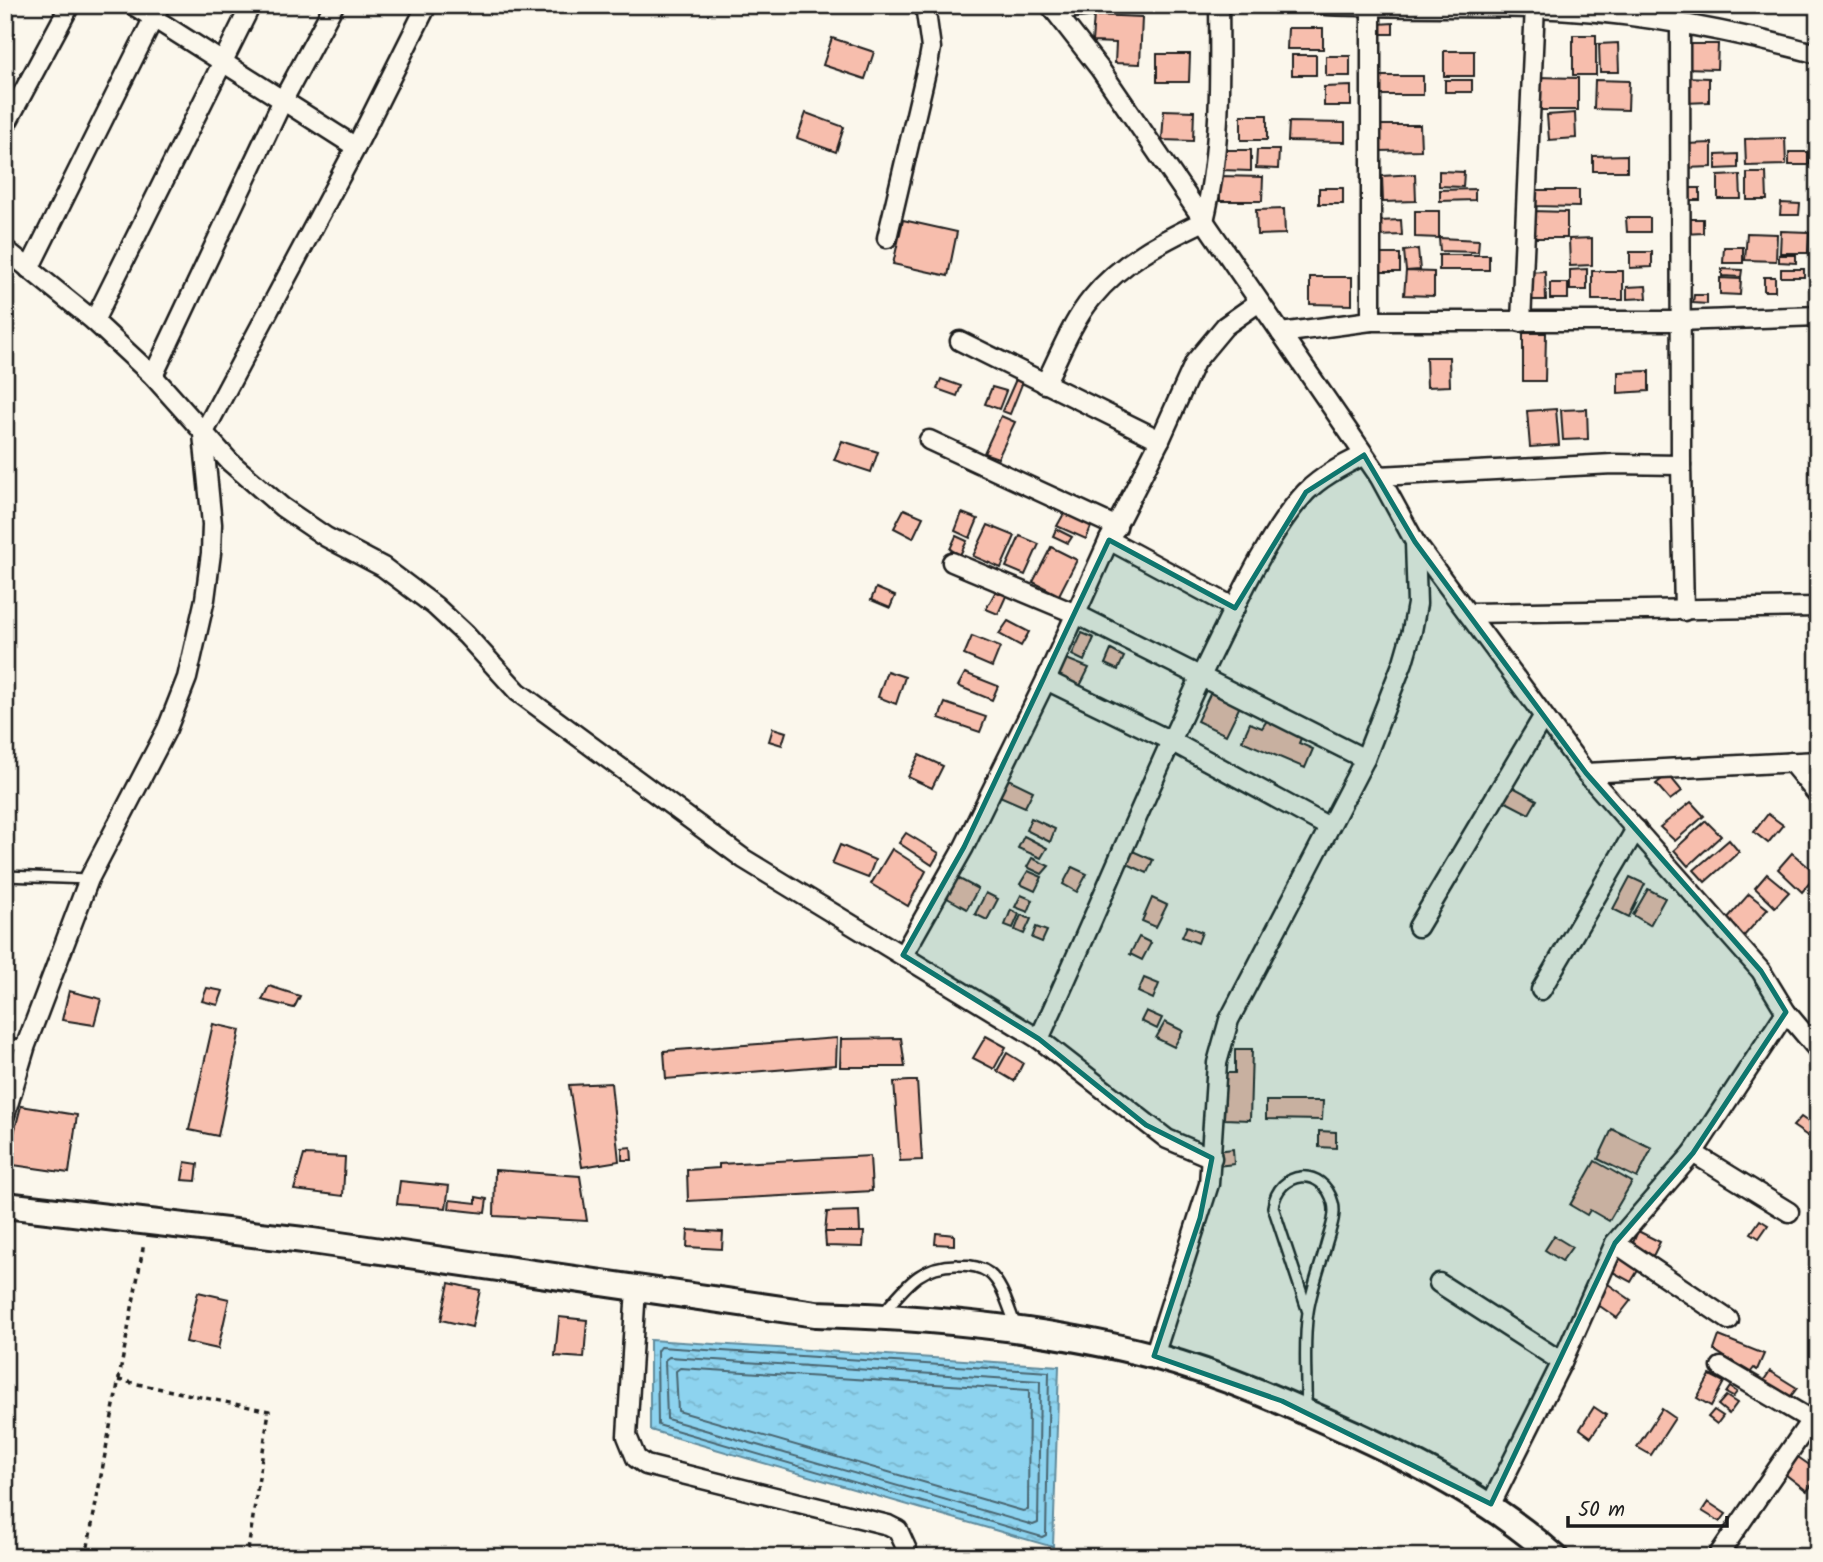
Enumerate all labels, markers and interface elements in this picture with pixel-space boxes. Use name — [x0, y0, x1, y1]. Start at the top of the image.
scale bar — [1568, 1485, 1727, 1529]
text: 50 m — [1578, 1494, 1625, 1527]

